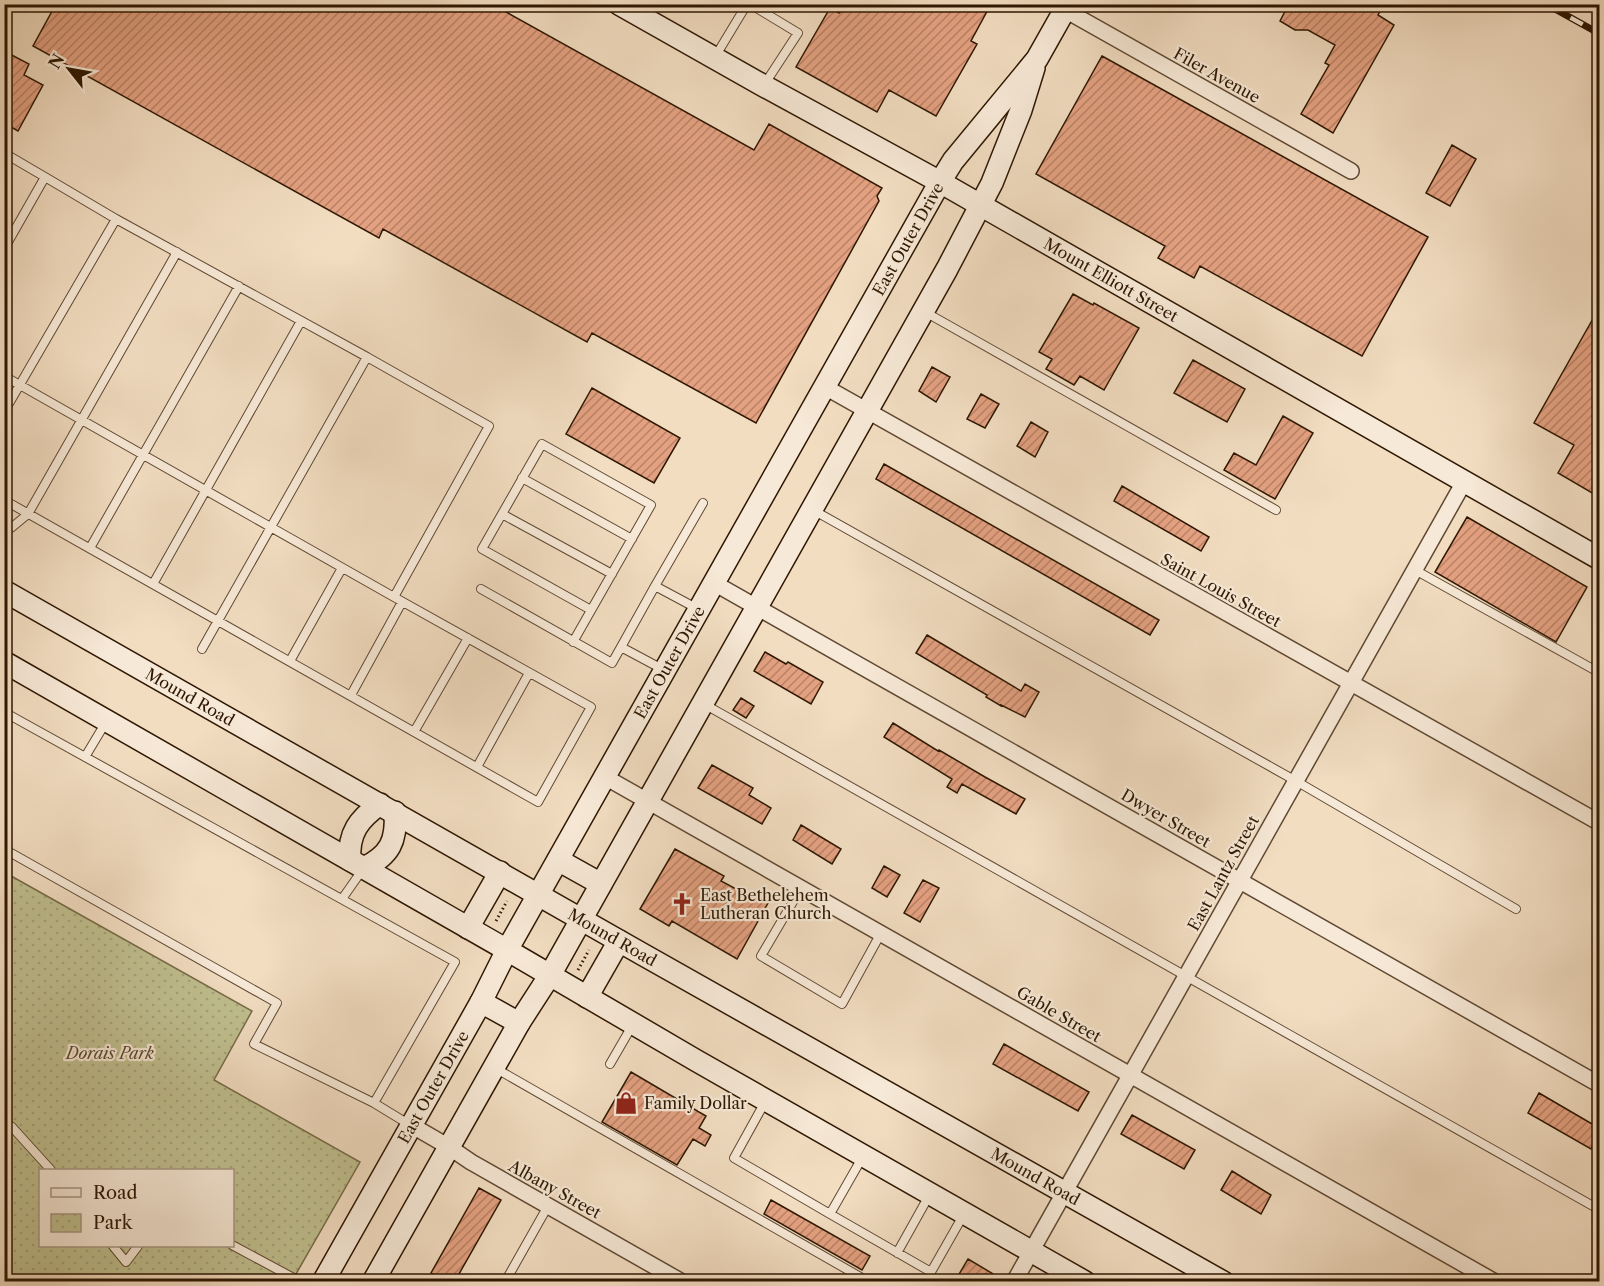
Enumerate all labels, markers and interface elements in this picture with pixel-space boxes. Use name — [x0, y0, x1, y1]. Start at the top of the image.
north arrow — [39, 39, 99, 99]
street label: Filer Avenue — [1170, 43, 1264, 107]
text: N — [44, 50, 68, 72]
street label: East Outer Drive — [868, 179, 948, 299]
street label: Mount Elliott Street — [1040, 233, 1182, 326]
street label: Saint Louis Street — [1157, 549, 1285, 631]
street label: East Outer Drive — [629, 602, 709, 722]
street label: Mound Road — [142, 664, 238, 730]
street label: Dwyer Street — [1118, 784, 1214, 852]
street label: East Lantz Street — [1183, 812, 1263, 934]
place label: East Bethelehem Lutheran Church — [700, 885, 832, 923]
church icon: East Bethelehem Lutheran Church — [669, 891, 695, 917]
street label: Mound Road — [564, 904, 661, 970]
street label: Gable Street — [1013, 982, 1105, 1046]
street label: East Outer Drive — [393, 1027, 473, 1147]
park label: Dorais Park — [64, 1043, 155, 1063]
shop icon: Family Dollar — [613, 1090, 639, 1116]
place label: Family Dollar — [644, 1093, 747, 1113]
street label: Mound Road — [988, 1143, 1084, 1209]
street label: Albany Street — [505, 1155, 605, 1223]
legend — [39, 1169, 234, 1247]
text: Road — [93, 1182, 138, 1204]
text: Park — [93, 1212, 134, 1234]

